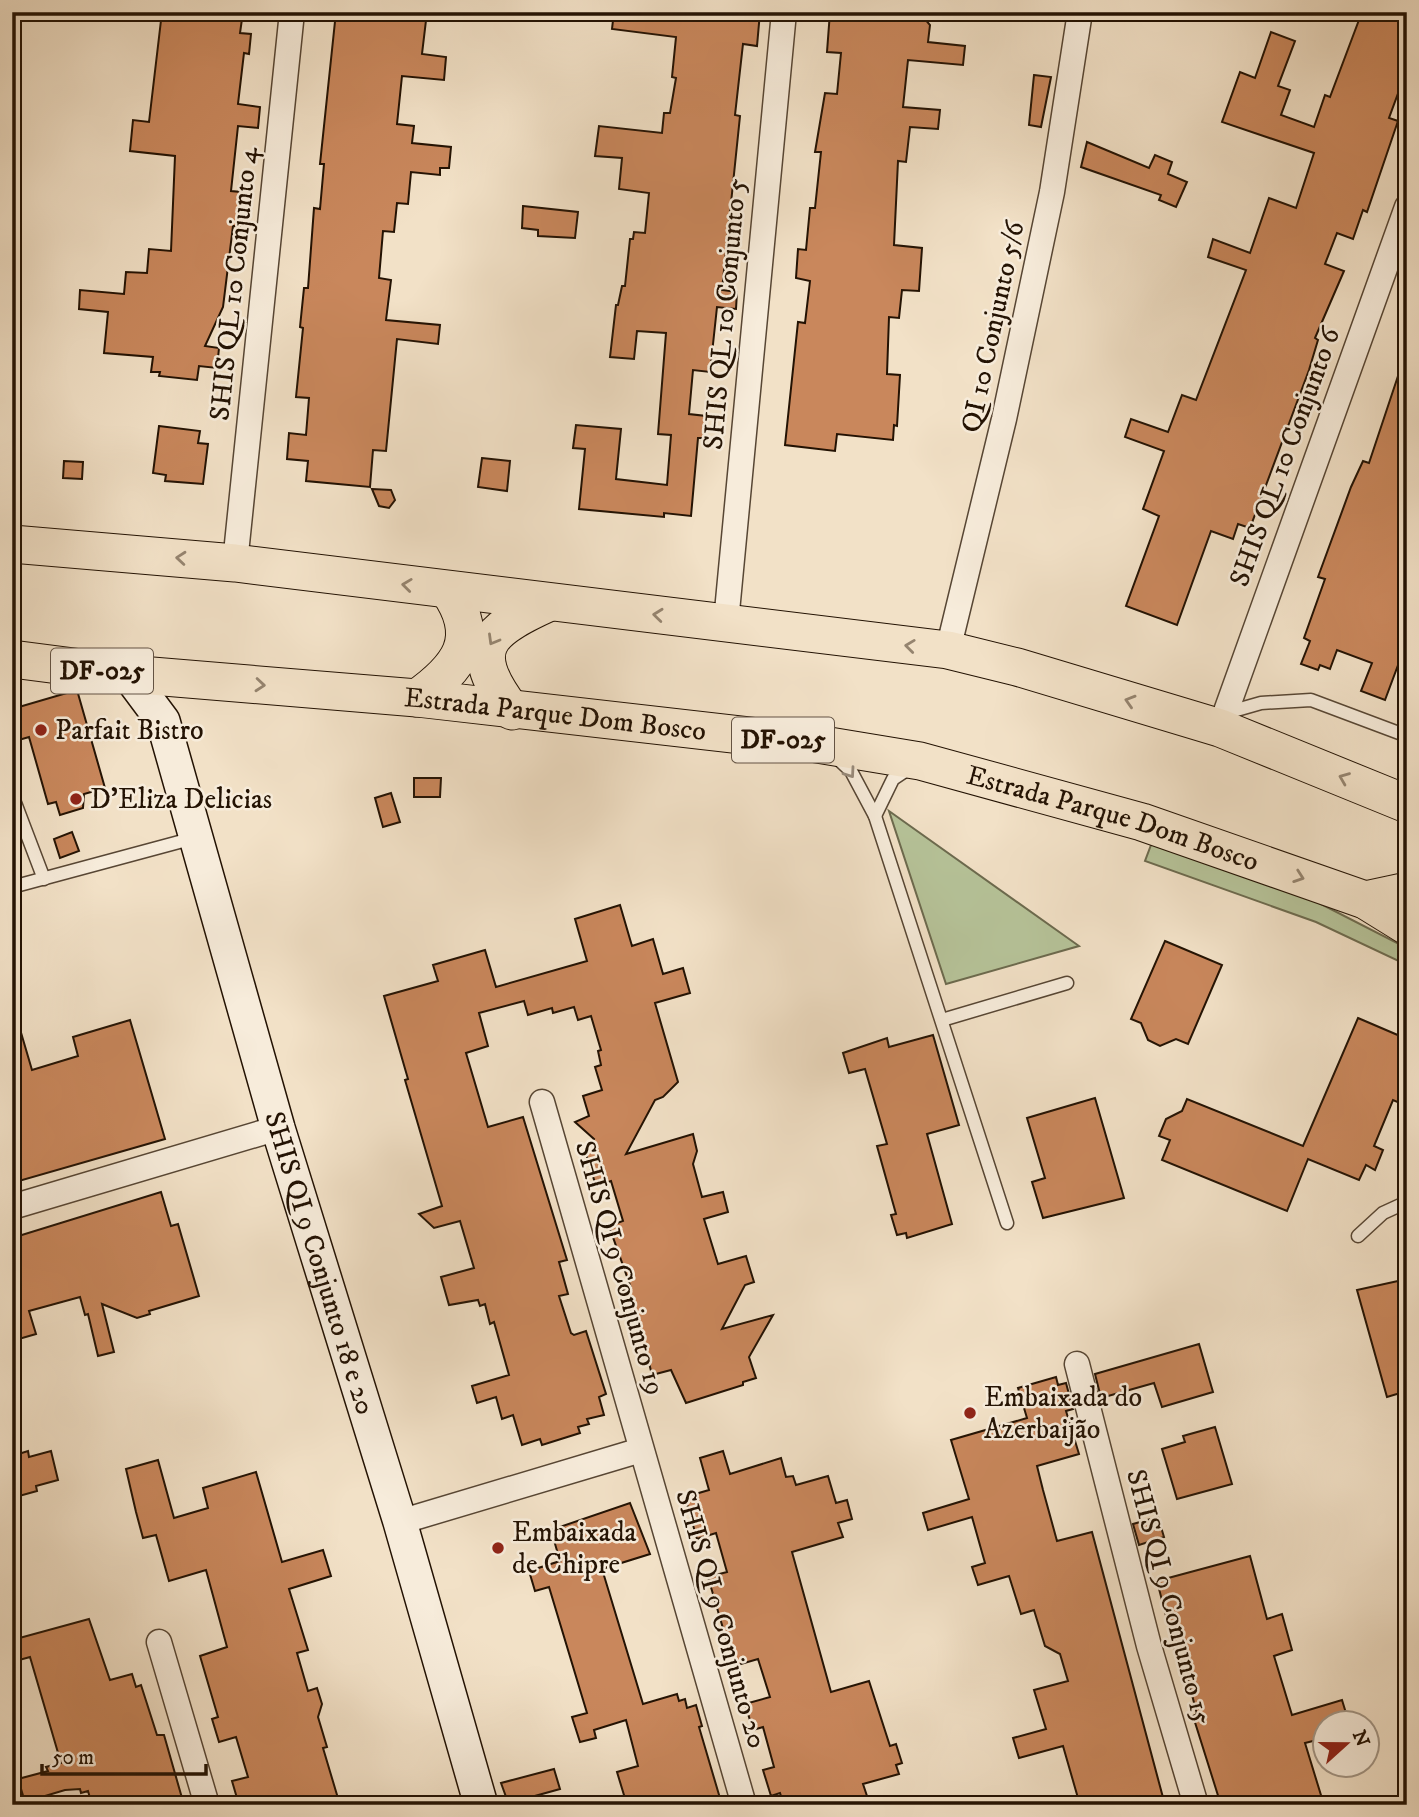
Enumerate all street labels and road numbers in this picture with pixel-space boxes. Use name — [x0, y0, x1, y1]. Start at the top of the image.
street label: SHIS QL 10 Conjunto 4 — [202, 145, 266, 422]
street label: SHIS QL 10 Conjunto 5 — [696, 177, 754, 451]
street label: QI 10 Conjunto 5/6 — [954, 217, 1033, 436]
street label: SHIS QL 10 Conjunto 6 — [1222, 321, 1349, 591]
road number: DF-025 — [51, 649, 153, 694]
street label: Estrada Parque Dom Bosco — [403, 679, 708, 748]
road number: DF-025 — [732, 718, 834, 762]
street label: Estrada Parque Dom Bosco — [963, 757, 1264, 879]
street label: SHIS QI 9 Conjunto 18 e 20 — [257, 1108, 383, 1419]
street label: SHIS QI 9 Conjunto 19 — [567, 1137, 673, 1399]
street label: SHIS QI 9 Conjunto 15 — [1118, 1466, 1220, 1728]
street label: SHIS QI 9 Conjunto 20 — [667, 1486, 775, 1752]

